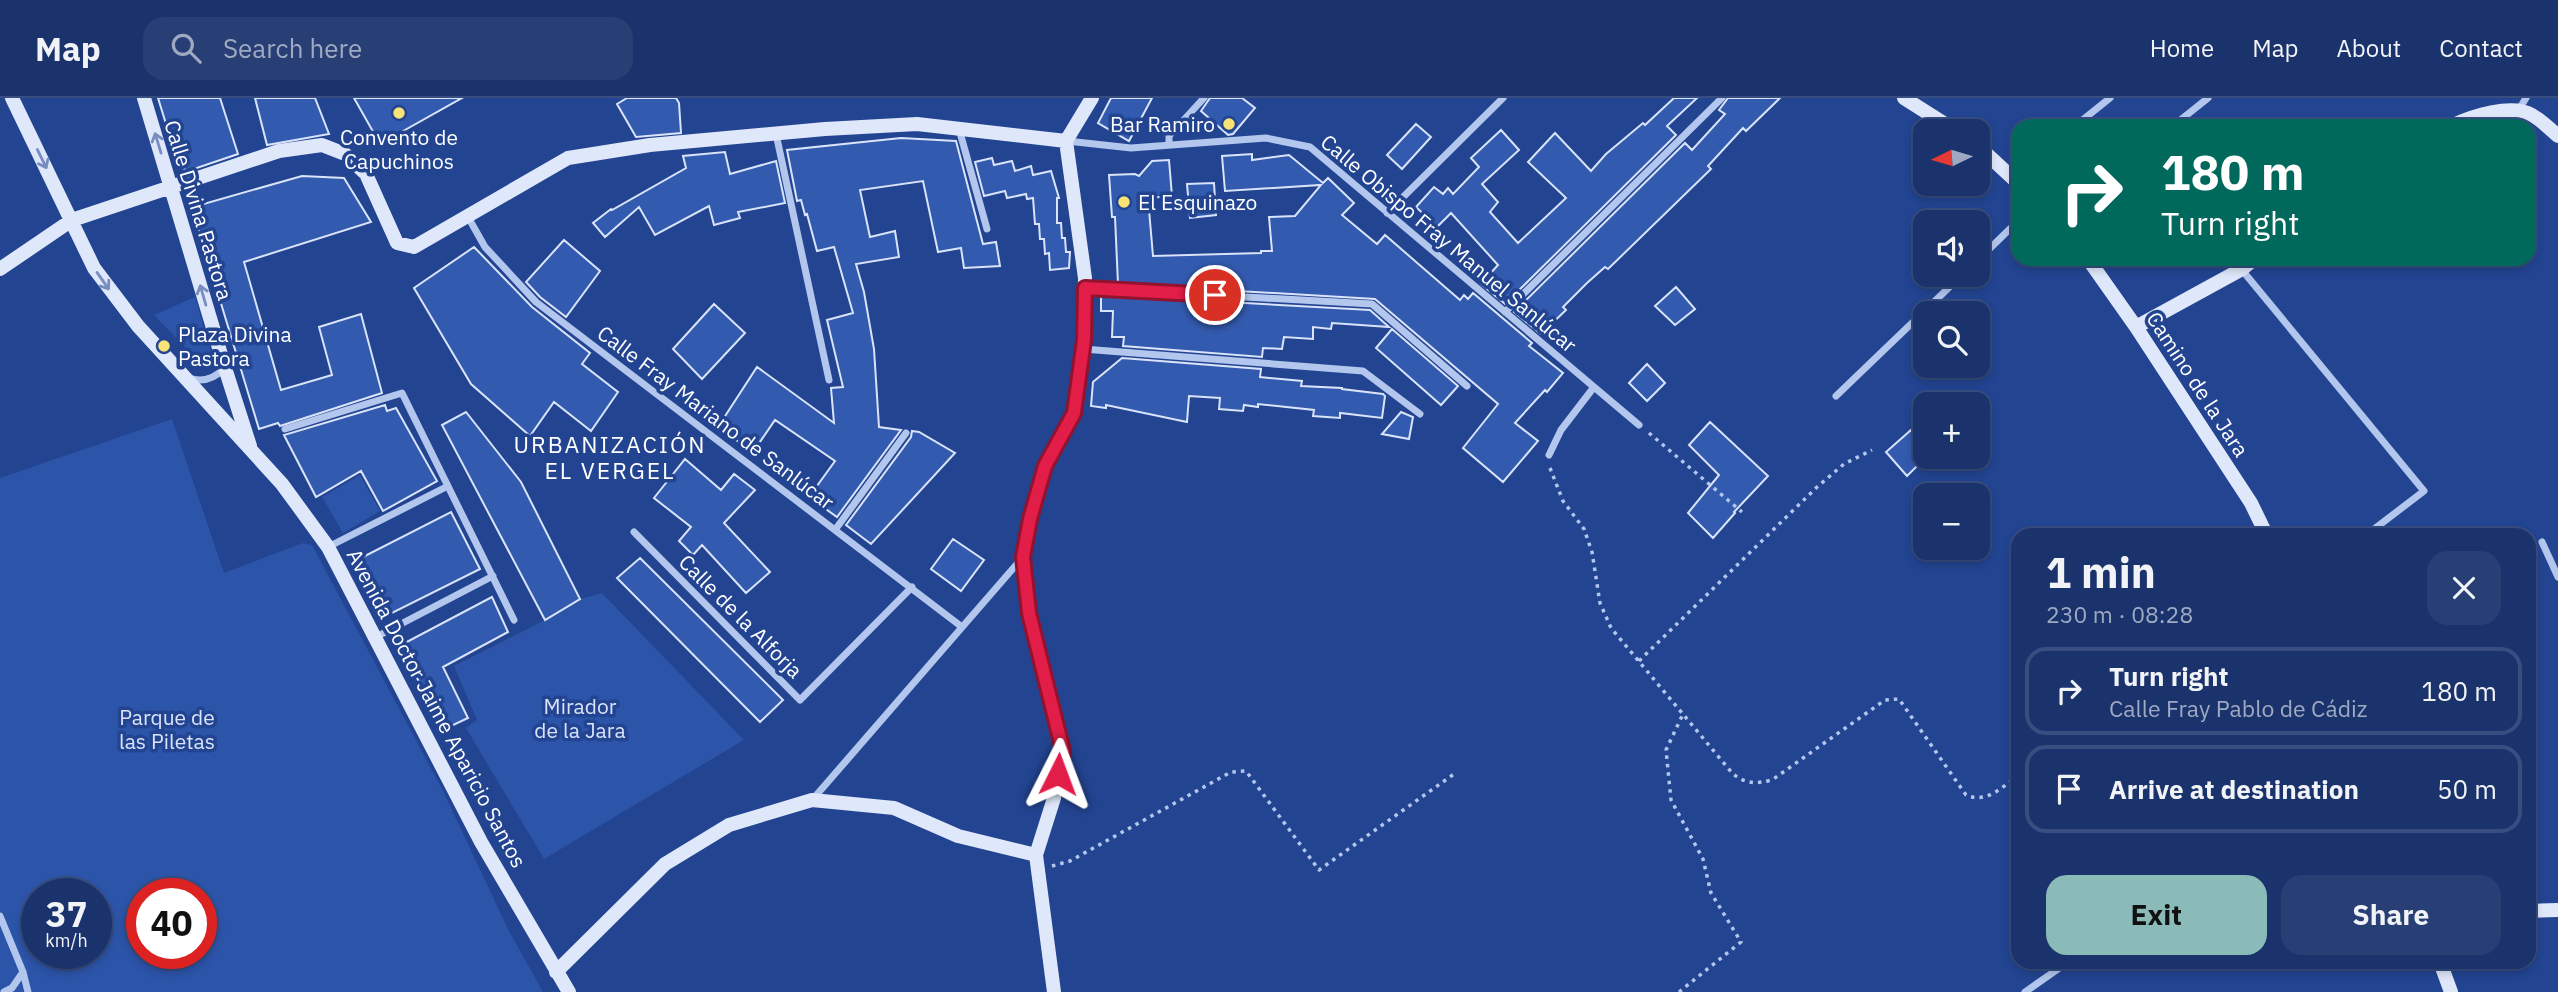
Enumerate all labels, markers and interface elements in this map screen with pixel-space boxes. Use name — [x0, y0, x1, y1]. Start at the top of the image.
search box — [143, 17, 633, 80]
text: Map — [35, 27, 101, 70]
icon: search — [167, 29, 205, 67]
text: Search here — [223, 31, 362, 65]
text: Home — [2150, 32, 2214, 64]
text: Map — [2252, 32, 2298, 64]
text: About — [2336, 32, 2401, 64]
text: Contact — [2439, 32, 2523, 64]
marker: Convento de Capuchinos — [391, 105, 407, 121]
place label: Bar Ramiro — [1110, 110, 1215, 138]
marker: Bar Ramiro — [1221, 116, 1237, 132]
street label: Calle Divina Pastora — [158, 117, 240, 303]
north arrow — [1913, 119, 1990, 196]
map controls — [1913, 119, 1990, 560]
place label: Convento de Capuchinos — [340, 123, 458, 175]
street label: Calle Obispo Fray Manuel Sanlúcar — [1315, 128, 1583, 359]
one-way arrow — [150, 132, 163, 154]
text: 180 m — [2161, 140, 2305, 203]
icon: right — [2046, 147, 2137, 238]
one-way arrow — [36, 148, 49, 169]
place label: El Esquinazo — [1138, 188, 1257, 216]
marker: El Esquinazo — [1116, 194, 1132, 210]
text: Turn right — [2161, 202, 2299, 244]
button: sound — [1913, 210, 1990, 287]
pin — [1185, 265, 1245, 325]
one-way arrow — [96, 271, 110, 290]
icon: arrive — [1196, 276, 1234, 314]
one-way arrow — [196, 285, 209, 307]
button: search — [1913, 301, 1990, 378]
street label: Camino de la Jara — [2141, 306, 2255, 462]
street label: Calle Fray Mariano de Sanlúcar — [592, 319, 840, 516]
place label: Plaza Divina Pastora — [178, 320, 292, 372]
marker: Plaza Divina Pastora — [156, 338, 172, 354]
button: + — [1913, 392, 1990, 469]
district label: URBANIZACIÓN EL VERGEL — [513, 429, 707, 485]
button: − — [1913, 483, 1990, 560]
street label: Avenida Doctor Jaime Aparicio Santos — [341, 544, 533, 872]
text: 1 min — [2046, 545, 2156, 600]
street label: Calle de la Alforja — [673, 548, 809, 684]
button: close — [2427, 551, 2501, 625]
text: 230 m · 08:28 — [2046, 599, 2193, 629]
text: Turn right — [2109, 659, 2228, 693]
icon: right — [2050, 672, 2088, 710]
text: 180 m — [2421, 674, 2497, 708]
park label: Mirador de la Jara — [534, 692, 626, 744]
text: Calle Fray Pablo de Cádiz — [2109, 693, 2367, 723]
park label: Parque de las Piletas — [119, 703, 215, 755]
position arrow — [1021, 737, 1095, 811]
icon: arrive — [2050, 770, 2088, 808]
text: Arrive at destination — [2109, 772, 2359, 806]
text: 50 m — [2437, 772, 2497, 806]
button: Exit — [2046, 875, 2267, 955]
button: Share — [2281, 875, 2501, 955]
speed limit sign: 40 — [126, 878, 217, 969]
text: 37 — [45, 891, 88, 937]
text: km/h — [45, 929, 88, 952]

